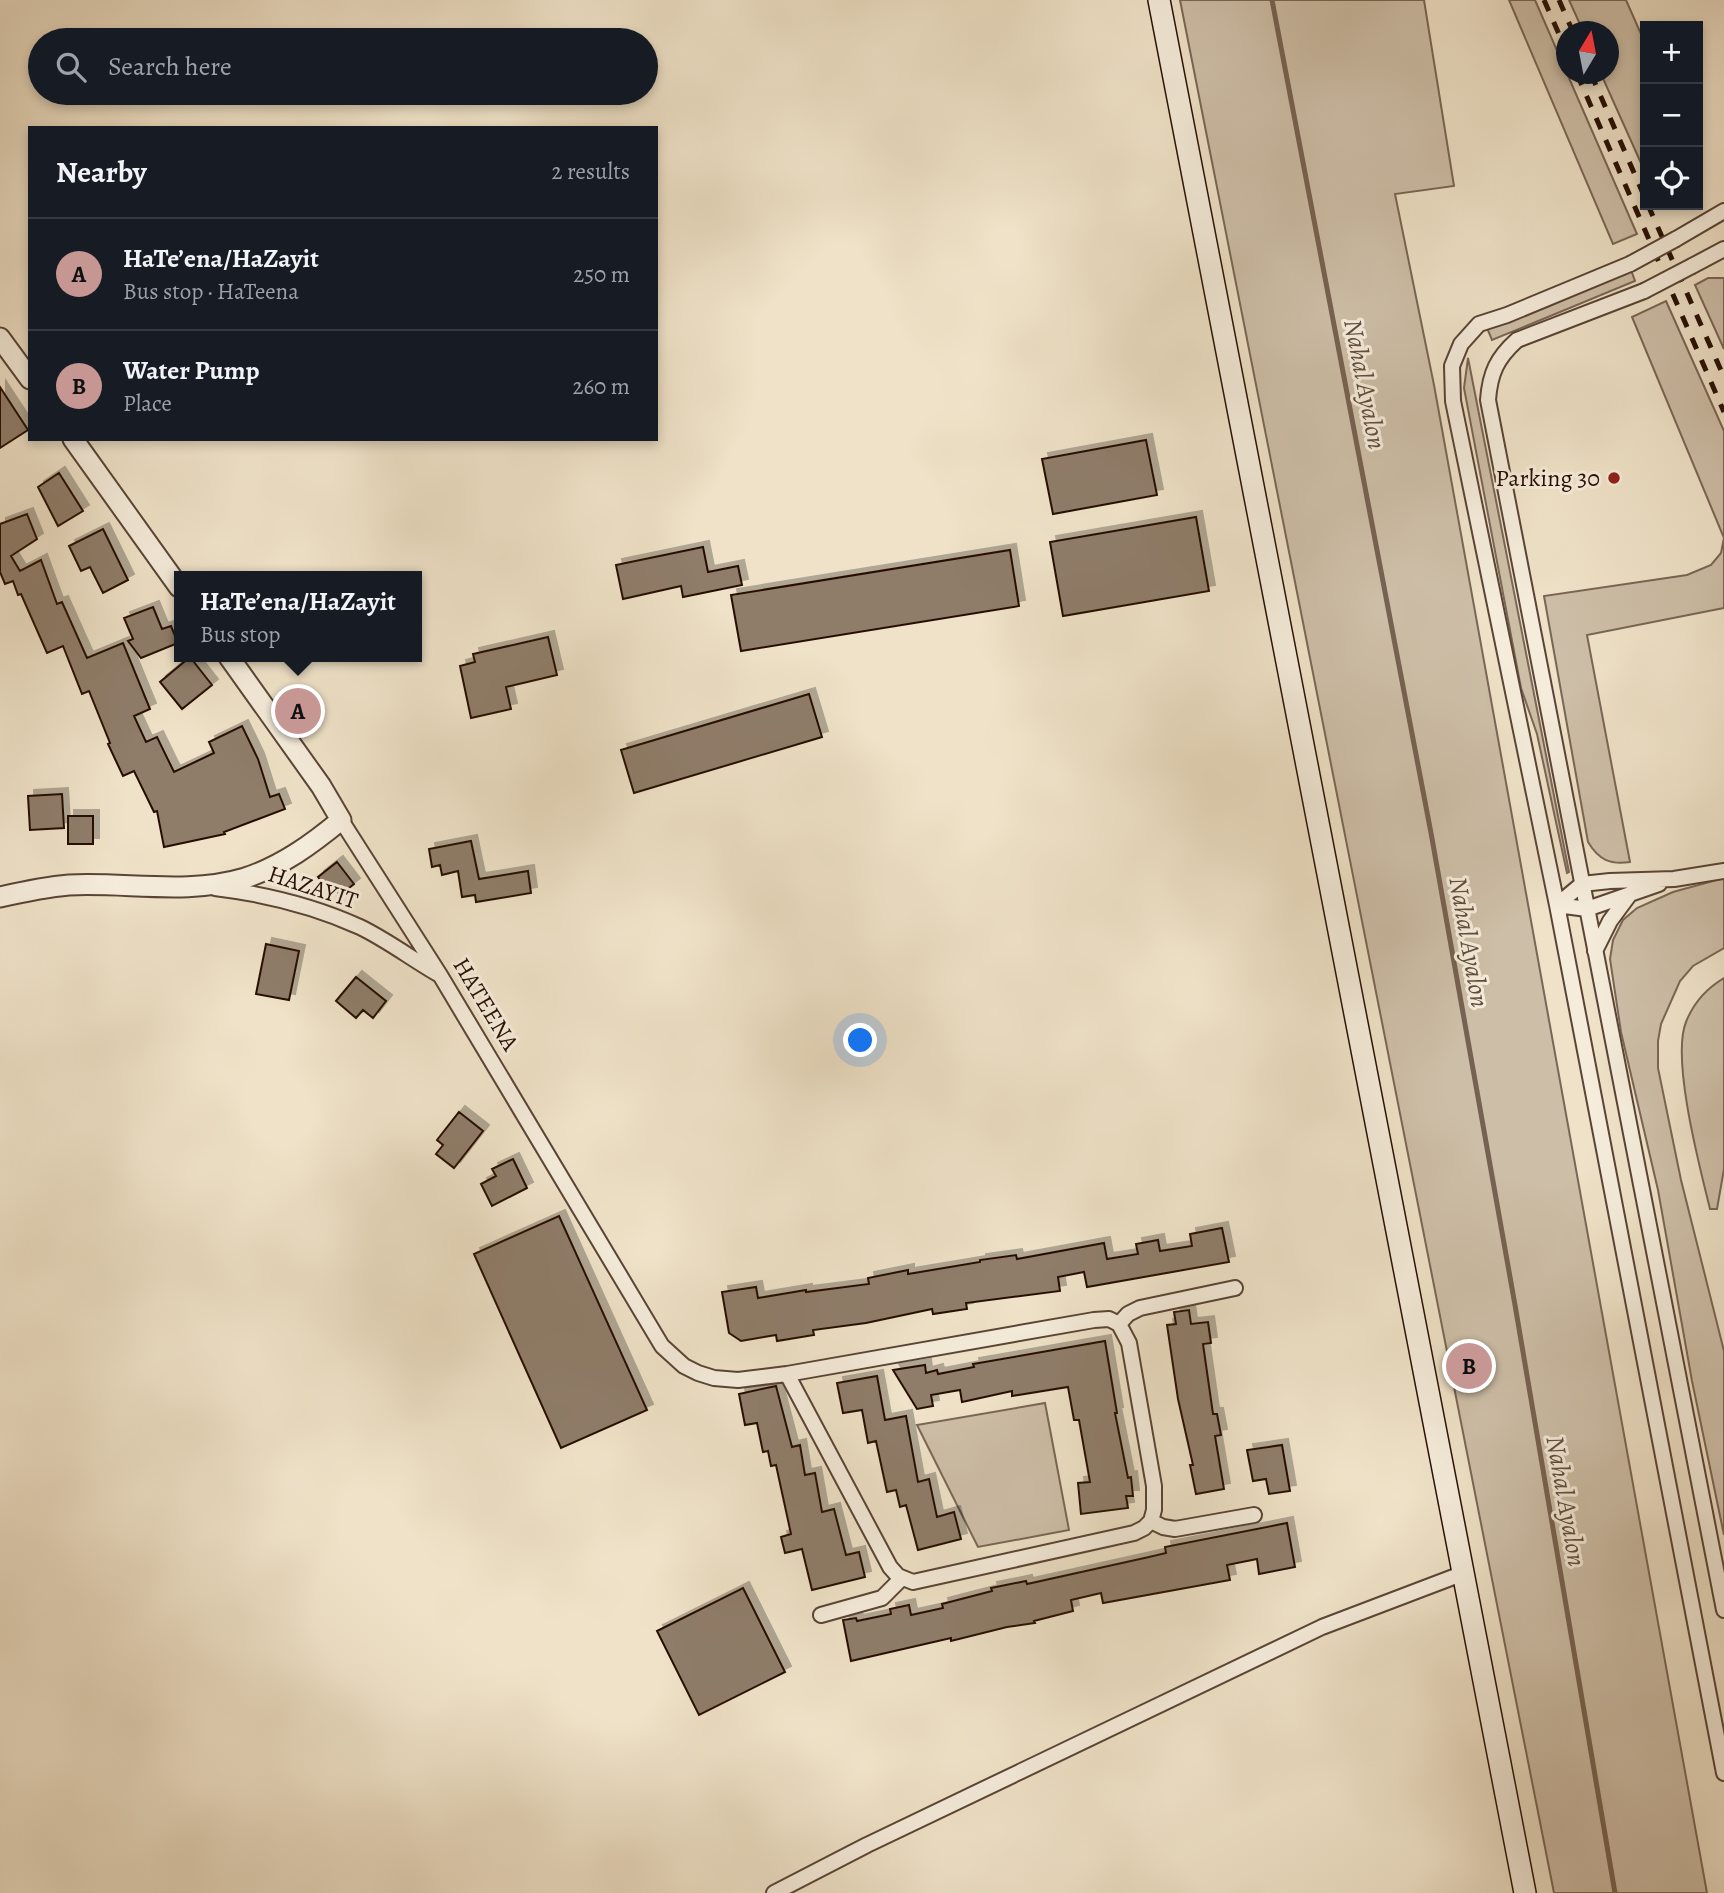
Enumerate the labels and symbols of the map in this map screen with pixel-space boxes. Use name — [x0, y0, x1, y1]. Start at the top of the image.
north arrow — [1556, 21, 1619, 84]
water label: Nahal Ayalon — [1335, 316, 1395, 452]
place label: Parking 30 — [1495, 462, 1600, 494]
marker: Parking 30 — [1606, 470, 1622, 486]
pin: A — [275, 685, 321, 737]
street label: HAZAYIT — [264, 857, 362, 917]
water label: Nahal Ayalon — [1440, 874, 1498, 1010]
street label: HATEENA — [446, 951, 527, 1058]
your location — [843, 1023, 877, 1057]
pin: B — [1446, 1340, 1492, 1392]
water label: Nahal Ayalon — [1537, 1433, 1595, 1569]

